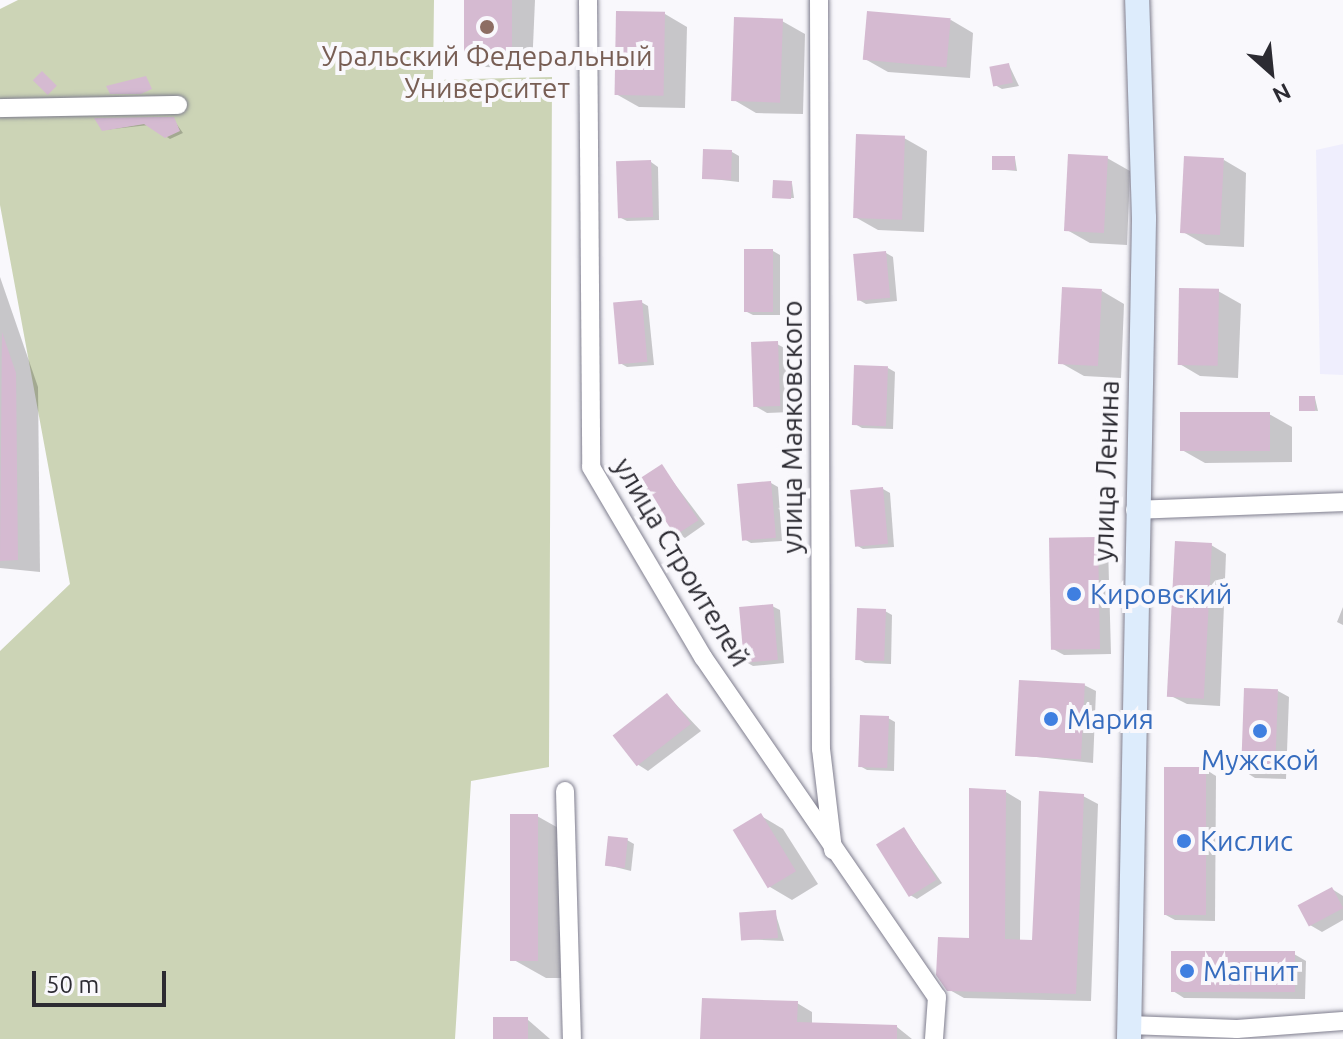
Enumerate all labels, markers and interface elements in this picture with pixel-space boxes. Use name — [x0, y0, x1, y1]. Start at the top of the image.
marker: Уральский Федеральный Университет — [478, 18, 496, 36]
north arrow — [1231, 32, 1311, 112]
place label: Уральский Федеральный Университет — [321, 39, 653, 105]
text: N — [1269, 79, 1295, 109]
street label: улица Маяковского — [775, 300, 809, 554]
street label: улица Ленина — [1086, 380, 1126, 562]
street label: улица Строителей — [606, 451, 758, 673]
place label: Кировский — [1090, 577, 1232, 611]
marker: Кировский — [1065, 585, 1083, 603]
place label: Мария — [1067, 702, 1154, 736]
marker: Мария — [1042, 710, 1060, 728]
marker: Мужской — [1251, 722, 1269, 740]
place label: Мужской — [1201, 743, 1319, 777]
place label: Кислис — [1200, 824, 1293, 858]
marker: Кислис — [1175, 832, 1193, 850]
place label: Магнит — [1203, 954, 1298, 988]
scale bar — [36, 955, 170, 1005]
marker: Магнит — [1178, 962, 1196, 980]
text: 50 m — [46, 971, 99, 998]

